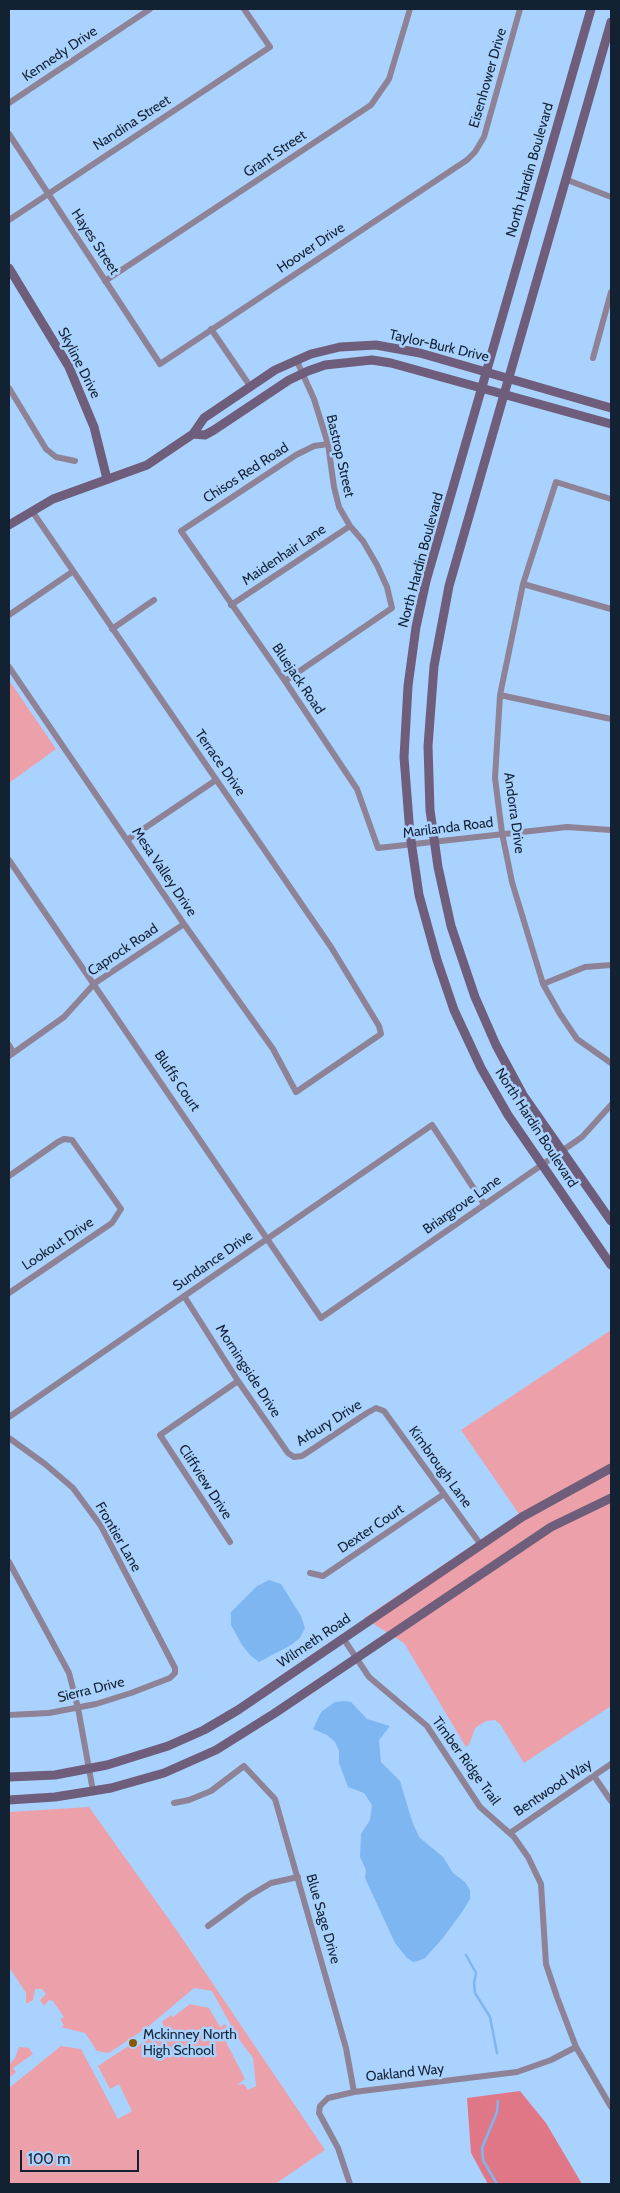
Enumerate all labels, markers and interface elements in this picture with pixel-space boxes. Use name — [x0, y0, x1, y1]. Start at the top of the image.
street label: Kennedy Drive — [19, 23, 101, 85]
street label: Eisenhower Drive — [466, 26, 510, 130]
street label: Nandina Street — [90, 92, 174, 154]
street label: North Hardin Boulevard — [503, 101, 557, 239]
street label: Grant Street — [240, 127, 310, 181]
street label: Hayes Street — [67, 206, 123, 278]
street label: Hoover Drive — [274, 219, 348, 277]
street label: Skyline Drive — [54, 325, 104, 401]
street label: Taylor-Burk Drive — [387, 326, 491, 366]
street label: Bastrop Street — [322, 413, 358, 499]
street label: Chisos Red Road — [200, 439, 292, 507]
street label: North Hardin Boulevard — [395, 491, 447, 629]
street label: Maidenhair Lane — [239, 521, 329, 589]
street label: Bluejack Road — [268, 640, 328, 718]
street label: Terrace Drive — [191, 727, 249, 799]
street label: Andorra Drive — [500, 771, 528, 855]
street label: Marilanda Road — [402, 814, 494, 842]
street label: Mesa Valley Drive — [128, 824, 200, 920]
street label: Caprock Road — [85, 920, 161, 980]
street label: Bluffs Court — [151, 1047, 203, 1115]
street label: North Hardin Boulevard — [491, 1065, 581, 1191]
street label: Briargrove Lane — [420, 1172, 504, 1238]
street label: Lookout Drive — [19, 1214, 97, 1274]
street label: Sundance Drive — [170, 1227, 256, 1295]
street label: Morningside Drive — [212, 1321, 284, 1421]
street label: Arbury Drive — [293, 1396, 365, 1450]
street label: Kimbrough Lane — [405, 1423, 475, 1511]
street label: Cliffview Drive — [175, 1441, 235, 1523]
street label: Frontier Lane — [91, 1499, 145, 1575]
street label: Dexter Court — [335, 1501, 407, 1557]
street label: Wilmeth Road — [274, 1610, 354, 1672]
street label: Sierra Drive — [56, 1674, 126, 1706]
street label: Timber Ridge Trail — [428, 1714, 504, 1808]
street label: Bentwood Way — [511, 1756, 595, 1820]
street label: Blue Sage Drive — [302, 1872, 344, 1966]
place label: Mckinney North High School — [143, 2027, 237, 2060]
marker: Mckinney North High School — [127, 2037, 139, 2049]
street label: Oakland Way — [365, 2061, 445, 2085]
scale bar — [22, 2140, 141, 2172]
text: 100 m — [28, 2150, 70, 2168]

